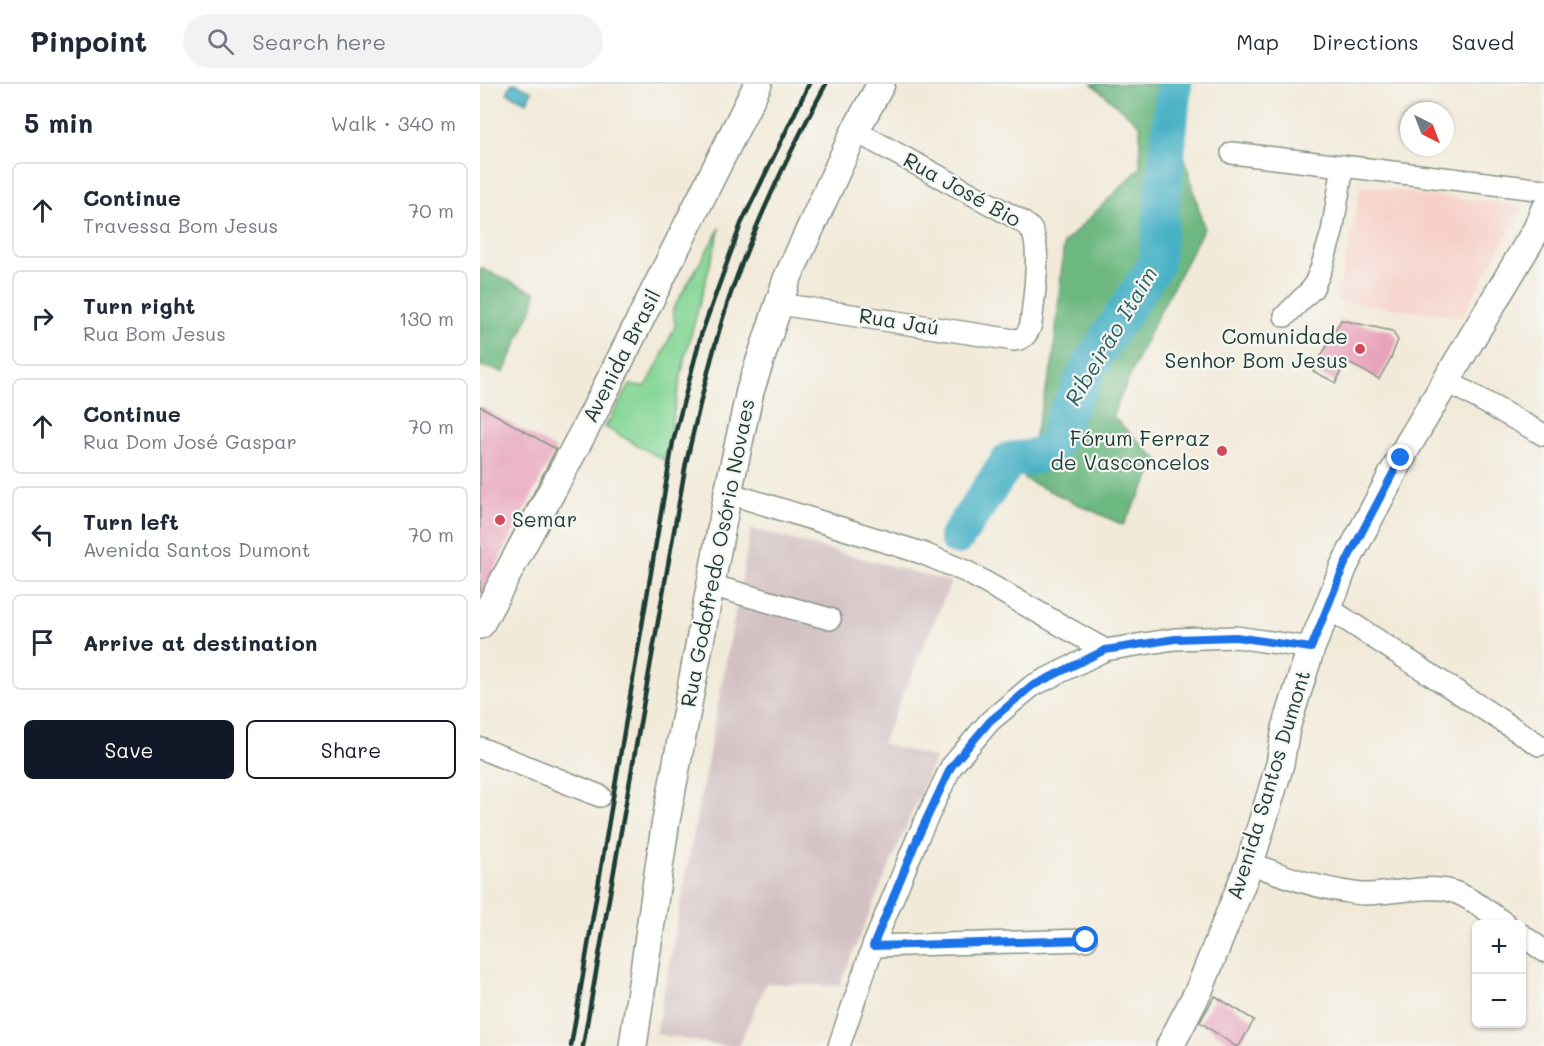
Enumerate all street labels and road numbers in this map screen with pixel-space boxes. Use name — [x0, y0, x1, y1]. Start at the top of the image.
street label: Rua José Bio — [899, 145, 1026, 232]
street label: Avenida Brasil — [575, 284, 666, 427]
street label: Rua Jaú — [857, 301, 941, 340]
street label: Rua Godofredo Osório Novaes — [673, 396, 760, 709]
street label: Avenida Santos Dumont — [1220, 666, 1315, 903]

